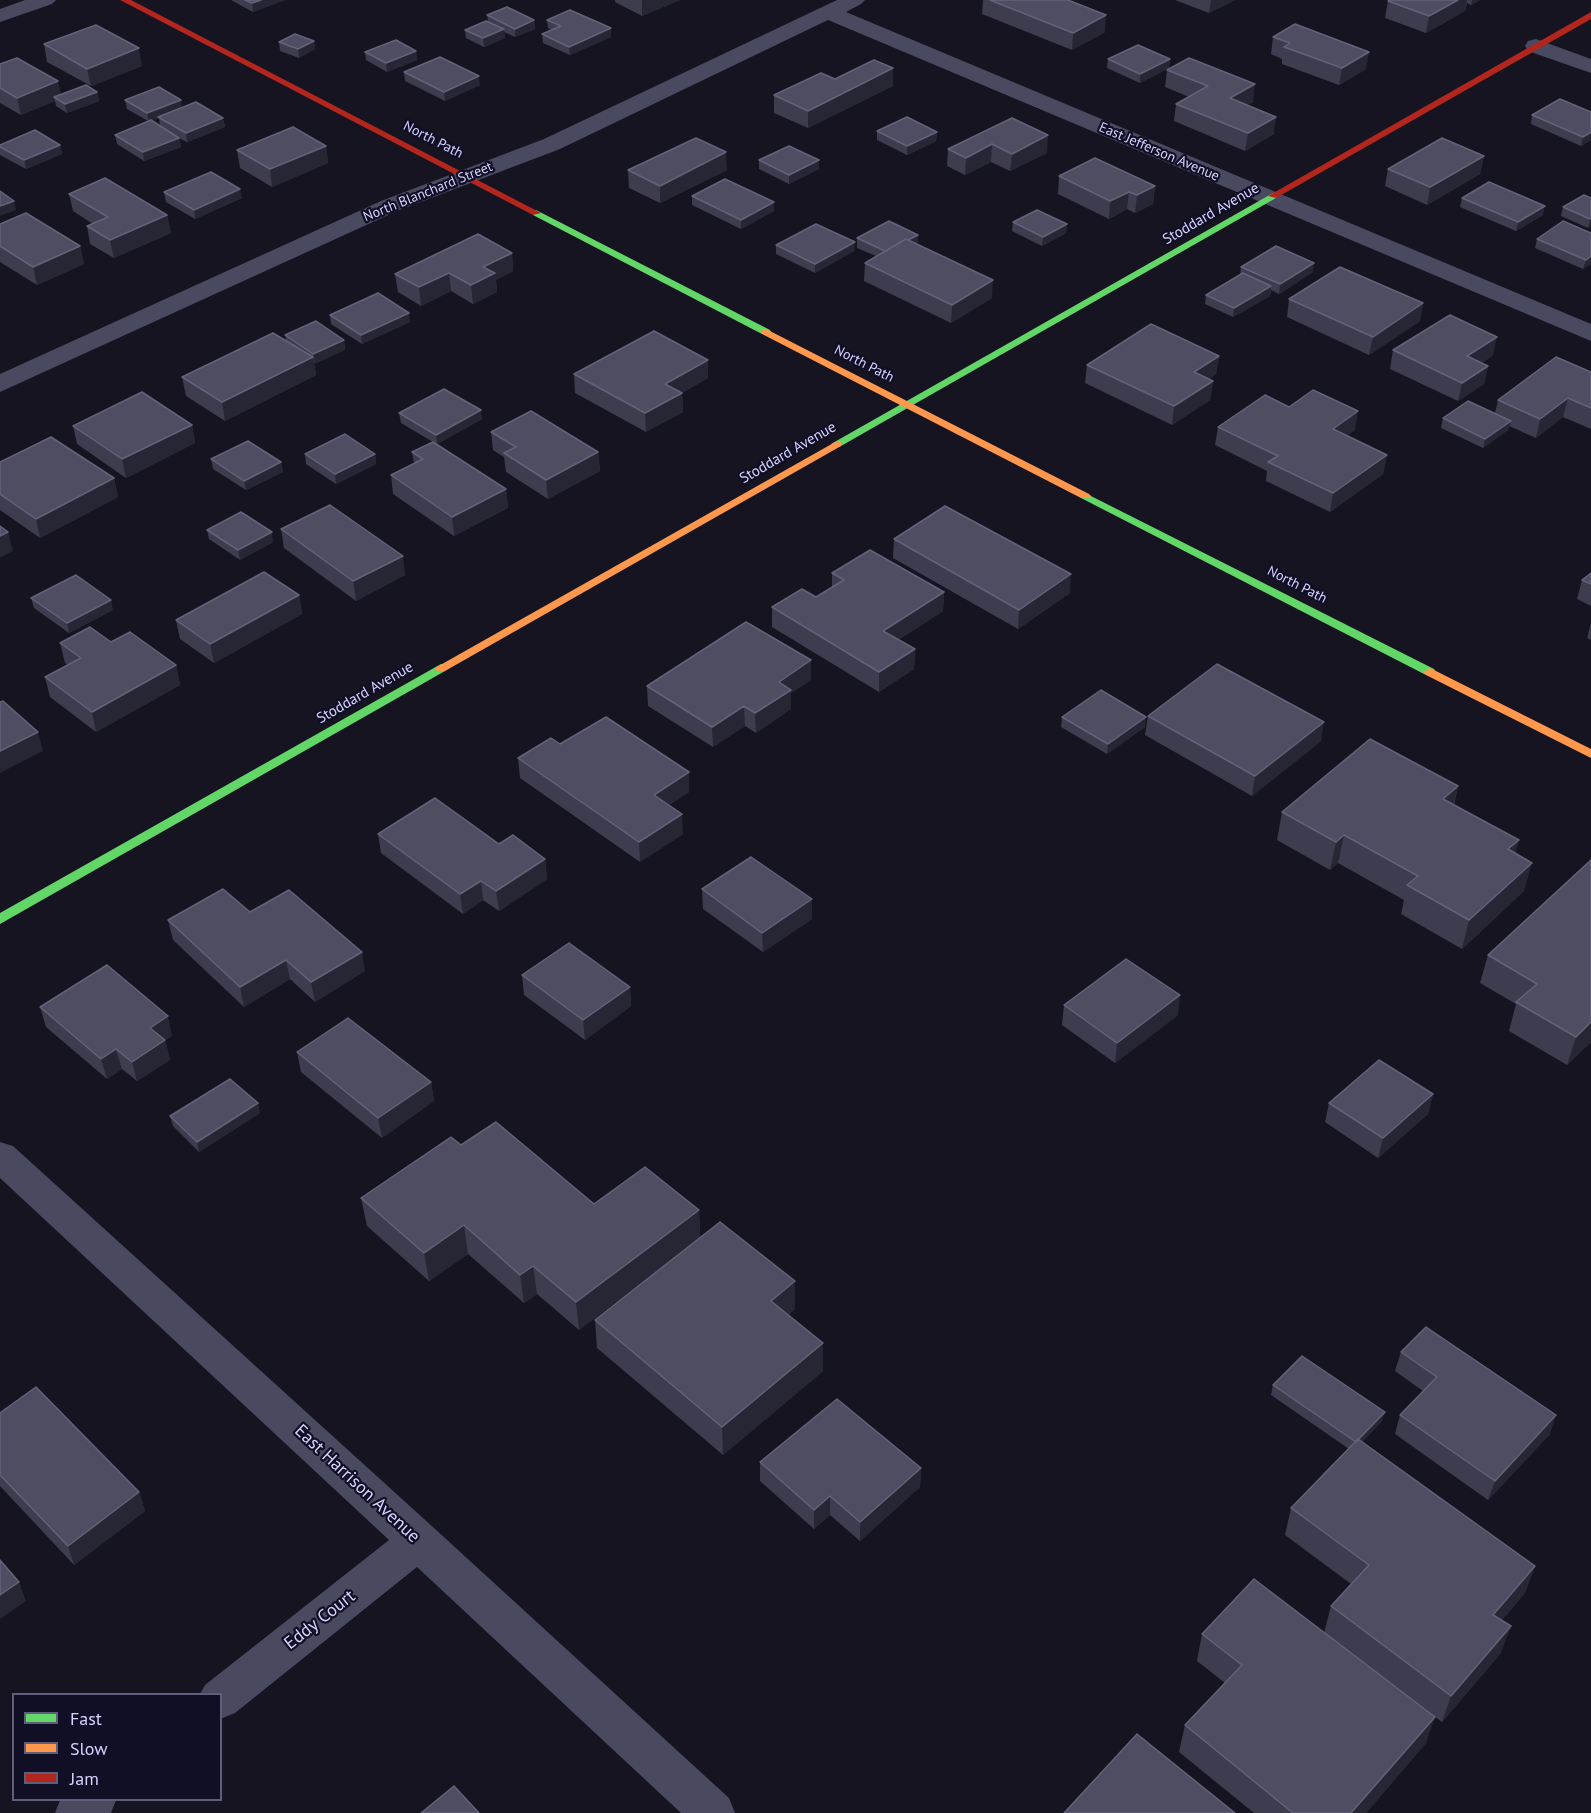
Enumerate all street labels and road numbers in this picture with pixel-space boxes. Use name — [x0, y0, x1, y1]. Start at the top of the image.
street label: North Path — [400, 118, 466, 162]
street label: East Jefferson Avenue — [1096, 119, 1222, 185]
street label: North Blanchard Street — [361, 158, 495, 226]
street label: Stoddard Avenue — [1160, 179, 1262, 249]
street label: North Path — [831, 342, 897, 386]
street label: Stoddard Avenue — [737, 418, 839, 488]
street label: North Path — [1264, 563, 1330, 607]
street label: Stoddard Avenue — [314, 658, 416, 728]
street label: East Harrison Avenue — [290, 1420, 424, 1548]
street label: Eddy Court — [280, 1586, 360, 1654]

